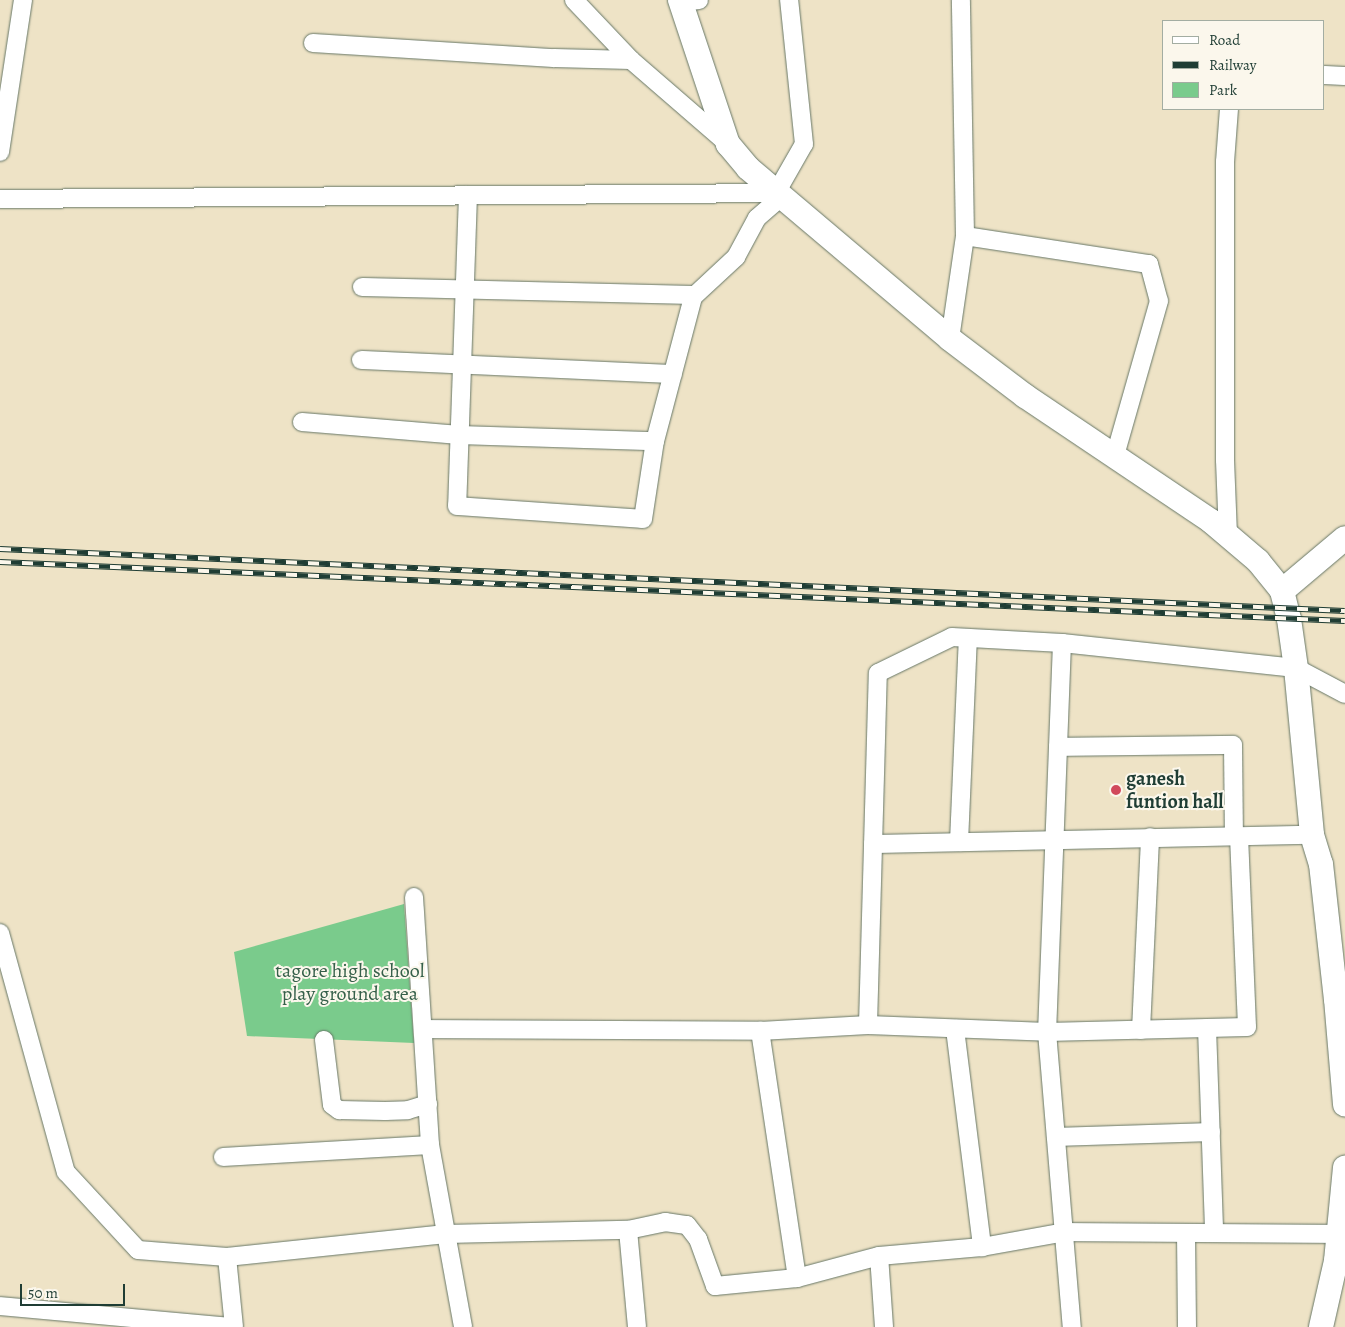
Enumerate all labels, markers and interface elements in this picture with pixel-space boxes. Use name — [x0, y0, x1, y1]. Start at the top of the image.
legend — [1162, 20, 1325, 110]
text: Road — [1209, 30, 1240, 50]
text: Railway — [1209, 55, 1256, 75]
text: Park — [1209, 80, 1237, 100]
place label: ganesh funtion hall — [1126, 766, 1224, 813]
marker: ganesh funtion hall — [1110, 784, 1122, 796]
park label: tagore high school play ground area — [275, 958, 425, 1005]
scale bar — [22, 1274, 128, 1306]
text: 50 m — [28, 1283, 58, 1303]

